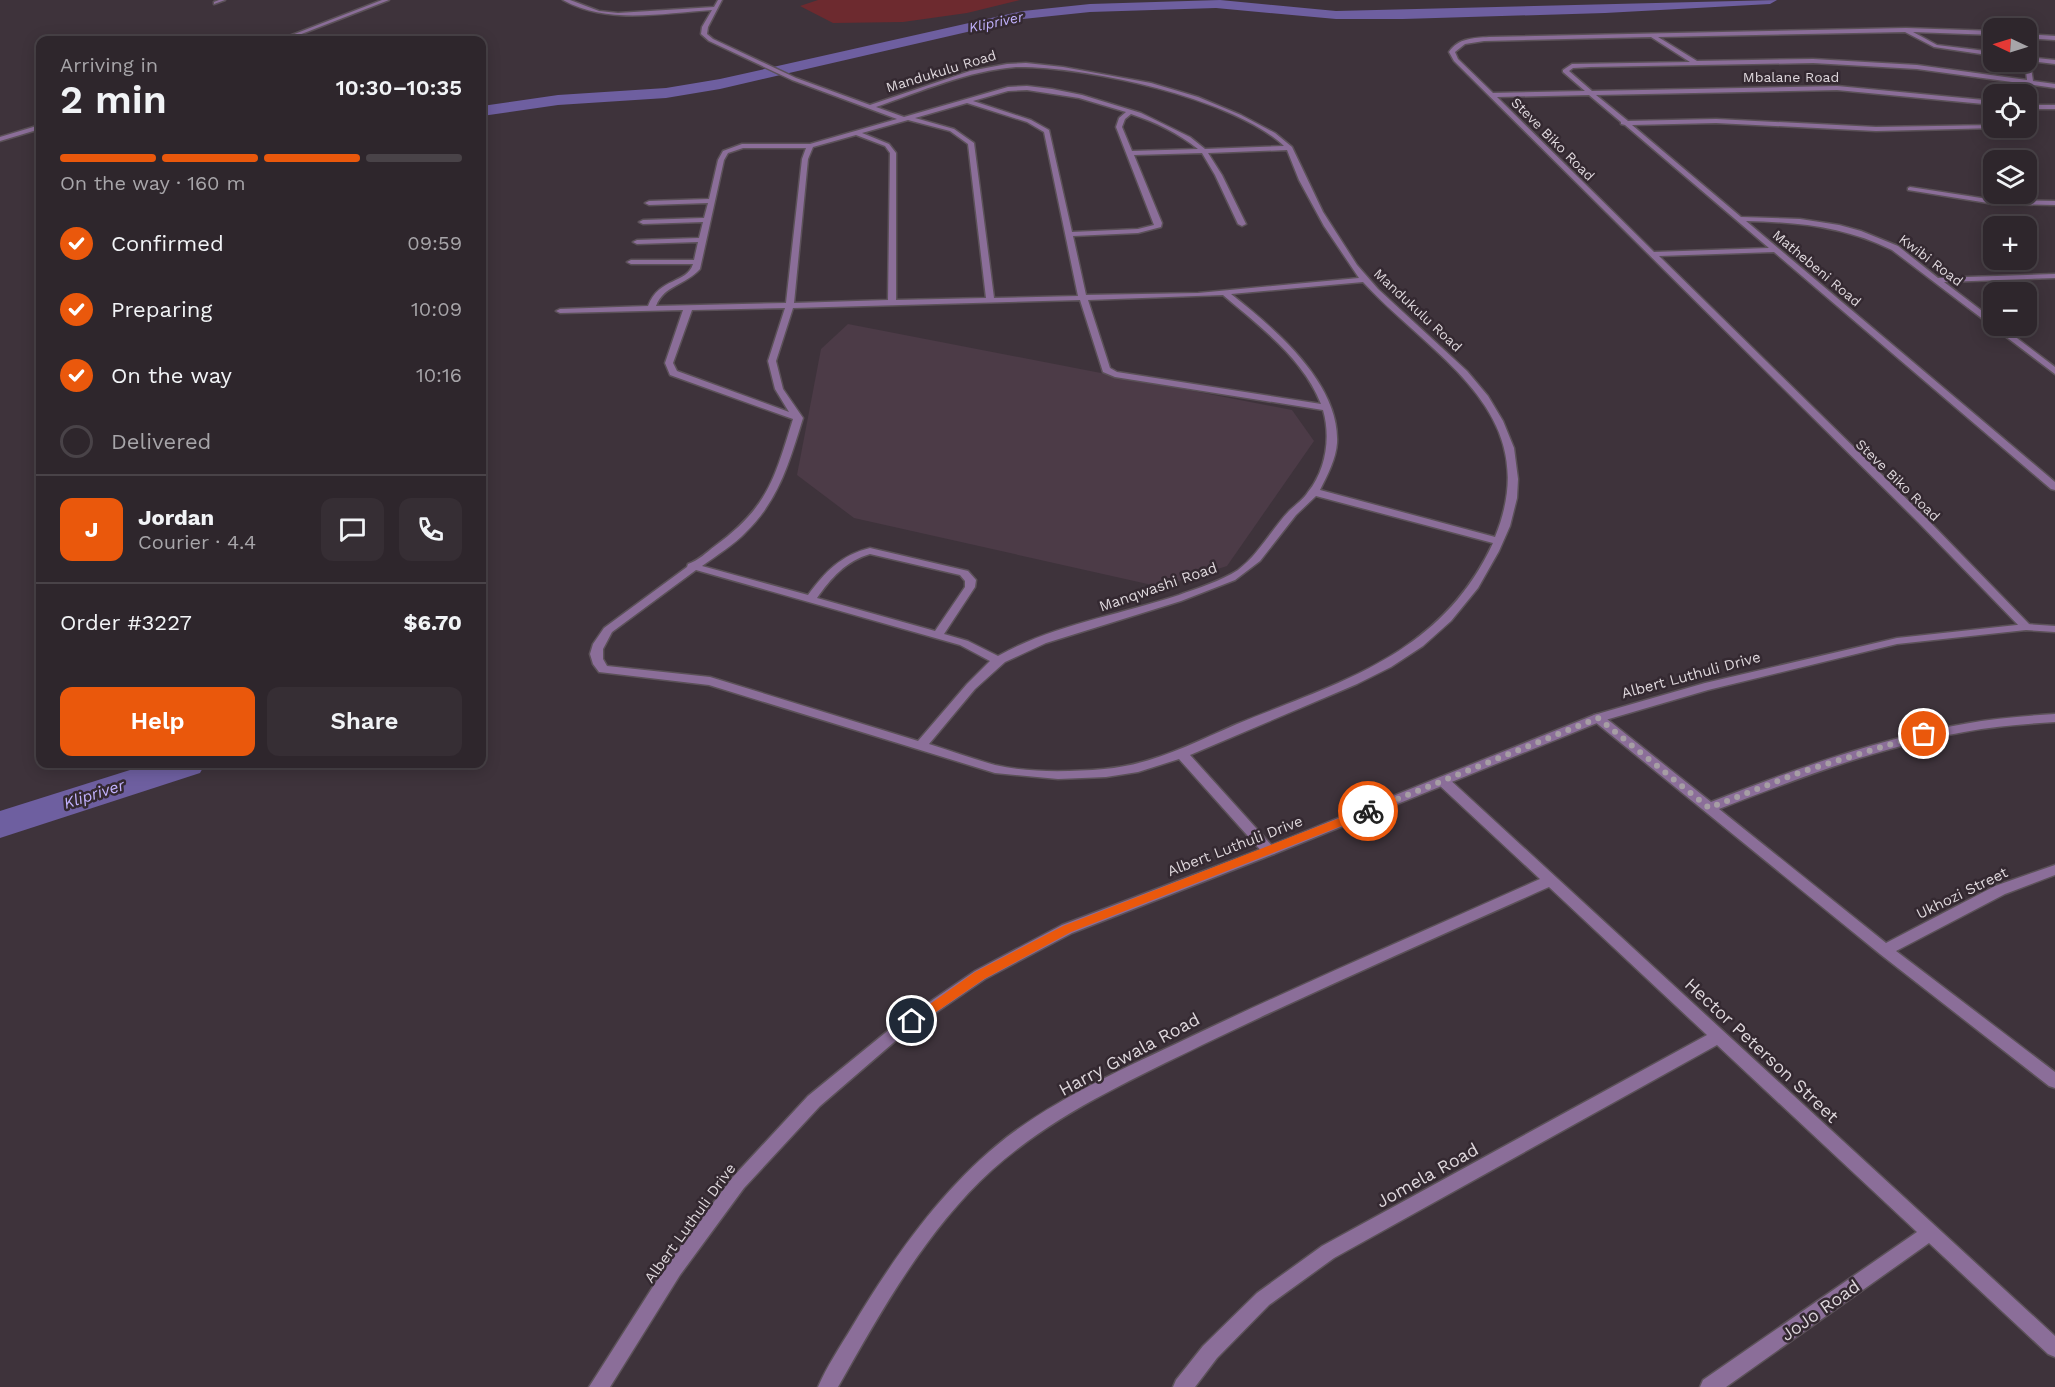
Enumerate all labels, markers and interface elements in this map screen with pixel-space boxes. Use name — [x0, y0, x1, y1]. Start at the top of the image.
water label: Klipriver — [967, 8, 1025, 36]
north arrow — [1983, 18, 2037, 72]
map controls — [1983, 18, 2037, 336]
street label: Mandukulu Road — [884, 47, 998, 95]
text: Arriving in — [60, 53, 158, 77]
street label: Mbalane Road — [1743, 69, 1839, 85]
text: 10:30–10:35 — [336, 75, 462, 100]
text: 2 min — [60, 77, 167, 122]
button: locate — [1983, 84, 2037, 138]
street label: Steve Biko Road — [1508, 94, 1598, 184]
button: layers — [1983, 150, 2037, 204]
text: On the way · 160 m — [60, 171, 245, 195]
button: + — [1983, 216, 2037, 270]
street label: Mathebeni Road — [1770, 226, 1864, 310]
icon: check — [60, 227, 93, 260]
text: Confirmed — [111, 231, 224, 256]
text: 09:59 — [407, 231, 462, 255]
street label: Kwibi Road — [1896, 231, 1966, 289]
street label: Mandukulu Road — [1371, 265, 1465, 355]
button: − — [1983, 282, 2037, 336]
icon: check — [60, 293, 93, 326]
text: Preparing — [111, 297, 212, 322]
text: 10:09 — [411, 297, 462, 321]
icon: check — [60, 359, 93, 392]
text: On the way — [111, 363, 232, 388]
text: 10:16 — [416, 363, 462, 387]
text: Delivered — [111, 429, 211, 454]
street label: Steve Biko Road — [1853, 436, 1943, 524]
button: chat — [321, 498, 384, 561]
button: phone — [399, 498, 462, 561]
text: Jordan — [138, 505, 214, 530]
text: J — [85, 517, 98, 542]
text: Courier · 4.4 — [138, 530, 256, 554]
street label: Manqwashi Road — [1097, 558, 1219, 616]
text: Order #3227 — [60, 610, 192, 635]
text: $6.70 — [403, 610, 462, 635]
street label: Albert Luthuli Drive — [1619, 648, 1763, 702]
button: Help — [60, 687, 255, 756]
button: Share — [267, 687, 462, 756]
pin — [1898, 708, 1949, 759]
icon: bag — [1907, 717, 1940, 750]
water label: Klipriver — [61, 775, 128, 813]
courier — [1338, 781, 1398, 841]
icon: bike — [1352, 795, 1385, 828]
street label: Albert Luthuli Drive — [1165, 812, 1305, 880]
street label: Ukhozi Street — [1913, 863, 2011, 923]
street label: Hector Peterson Street — [1681, 973, 1844, 1127]
pin — [886, 995, 937, 1046]
icon: home — [895, 1004, 928, 1037]
street label: Harry Gwala Road — [1055, 1008, 1203, 1100]
street label: Jomela Road — [1372, 1138, 1482, 1212]
street label: Albert Luthuli Drive — [641, 1160, 739, 1286]
street label: JoJo Road — [1776, 1275, 1864, 1345]

